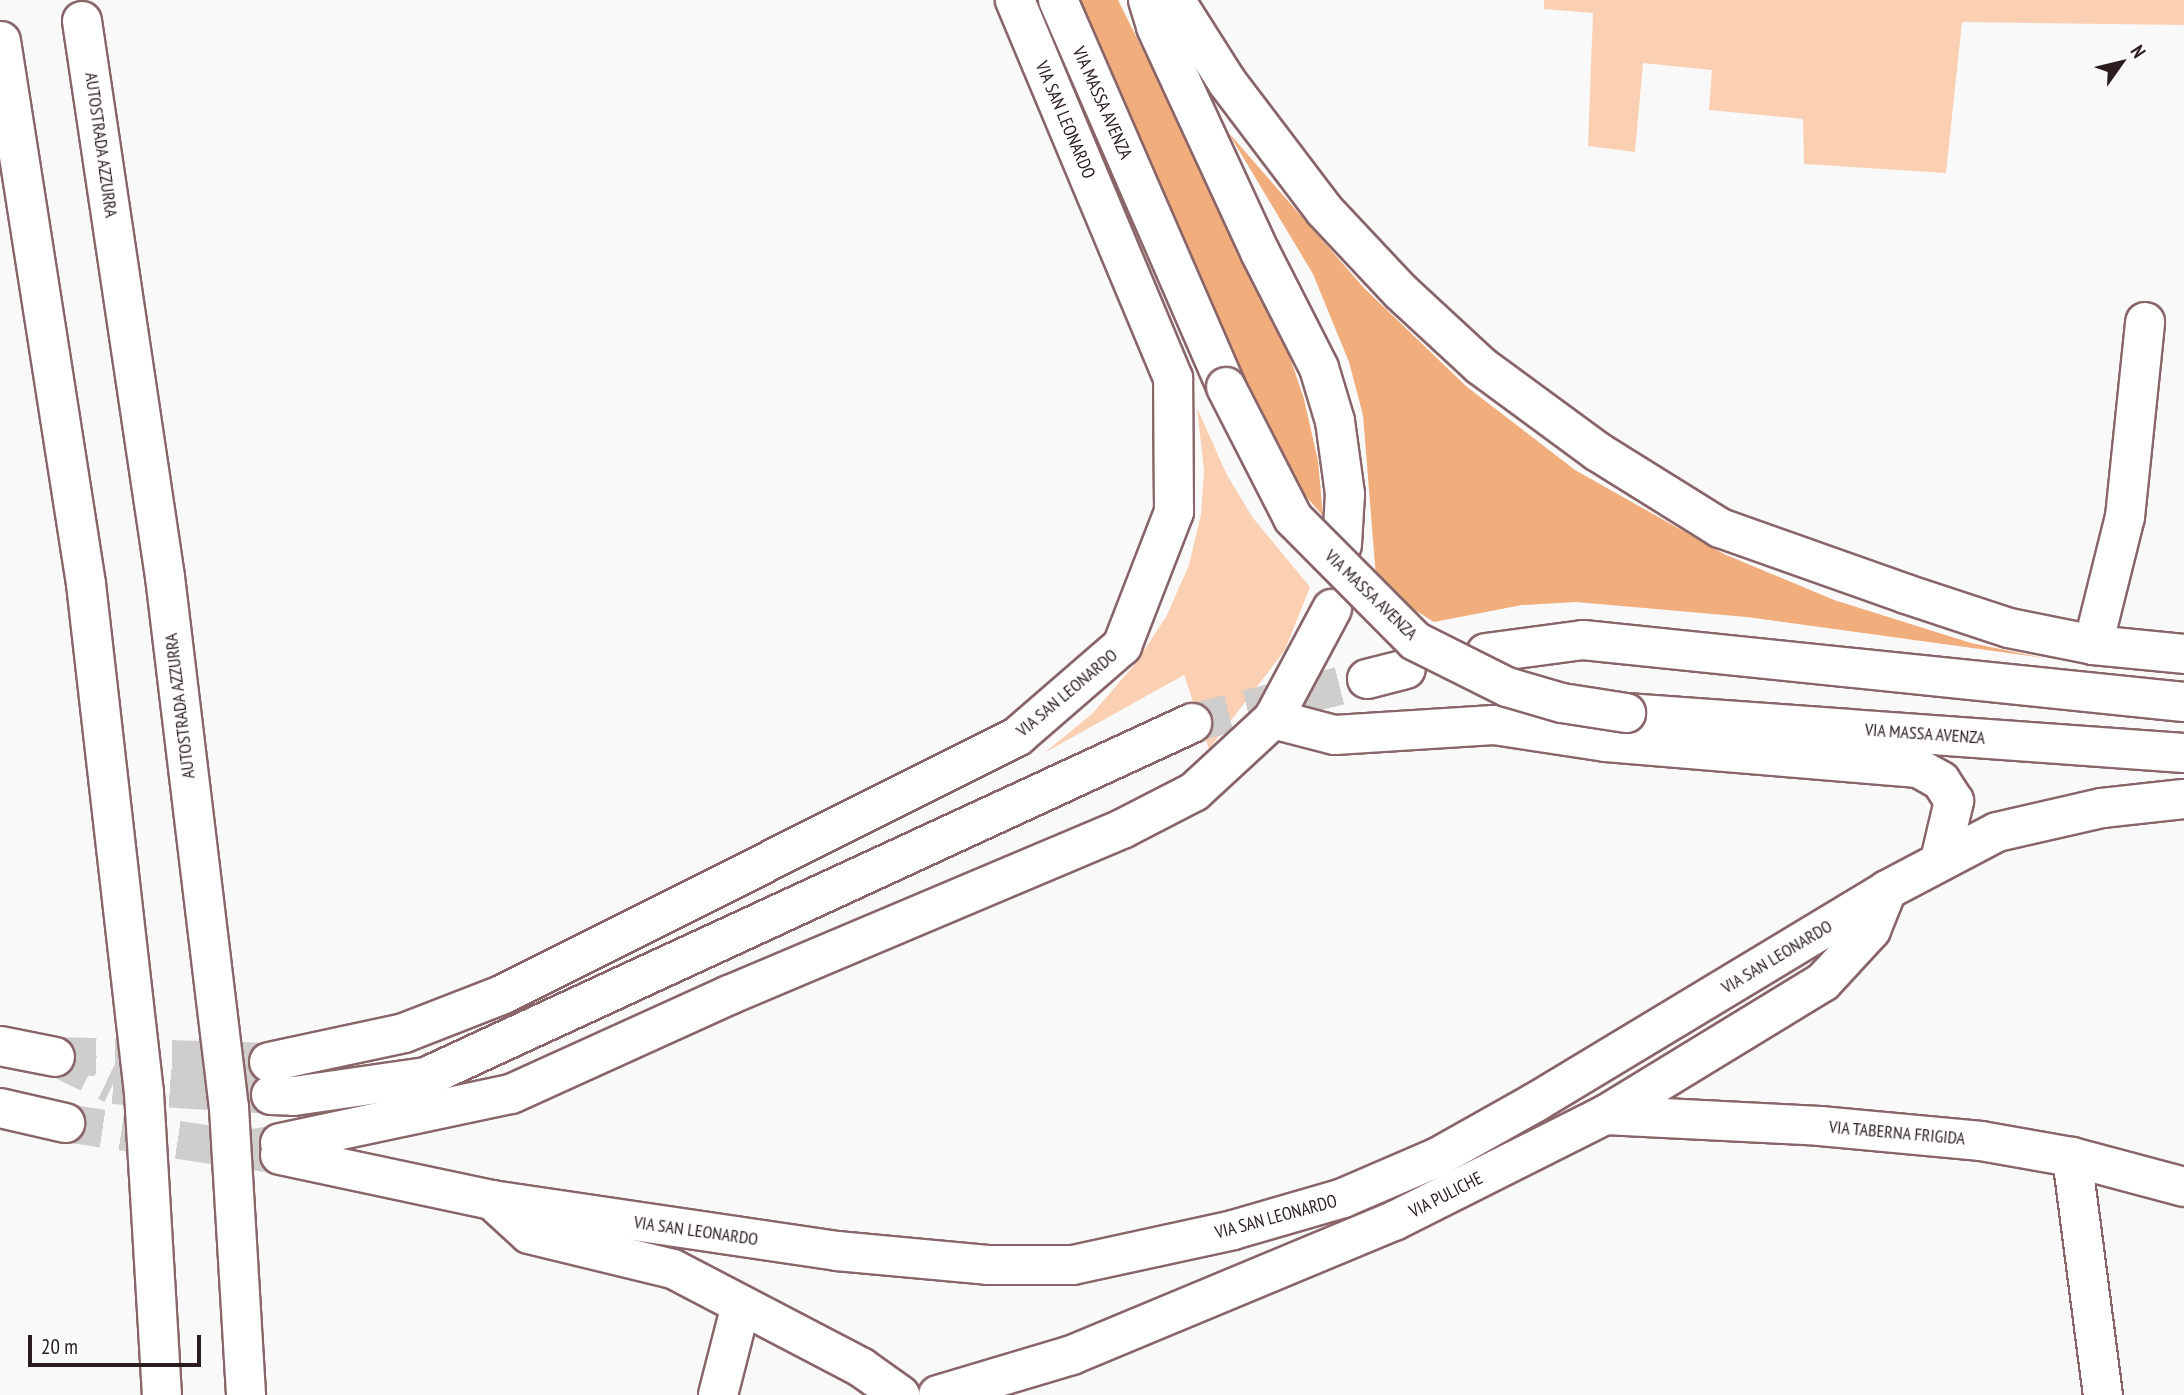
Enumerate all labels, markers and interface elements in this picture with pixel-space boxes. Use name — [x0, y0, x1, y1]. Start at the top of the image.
north arrow — [2086, 28, 2156, 98]
text: N — [2126, 40, 2151, 62]
street label: VIA MASSA AVENZA — [1067, 43, 1137, 163]
street label: VIA SAN LEONARDO — [1030, 58, 1100, 182]
street label: AUTOSTRADA AZZURRA — [80, 70, 122, 220]
street label: VIA MASSA AVENZA — [1320, 545, 1422, 645]
street label: AUTOSTRADA AZZURRA — [160, 631, 200, 781]
street label: VIA SAN LEONARDO — [1012, 644, 1122, 742]
street label: VIA MASSA AVENZA — [1863, 719, 1987, 749]
street label: VIA SAN LEONARDO — [1718, 915, 1836, 999]
street label: VIA TABERNA FRIGIDA — [1827, 1116, 1967, 1150]
street label: VIA PULICHE — [1406, 1167, 1486, 1223]
street label: VIA SAN LEONARDO — [1212, 1190, 1340, 1244]
street label: VIA SAN LEONARDO — [632, 1212, 760, 1250]
scale bar — [32, 1322, 205, 1366]
text: 20 m — [41, 1333, 78, 1360]

